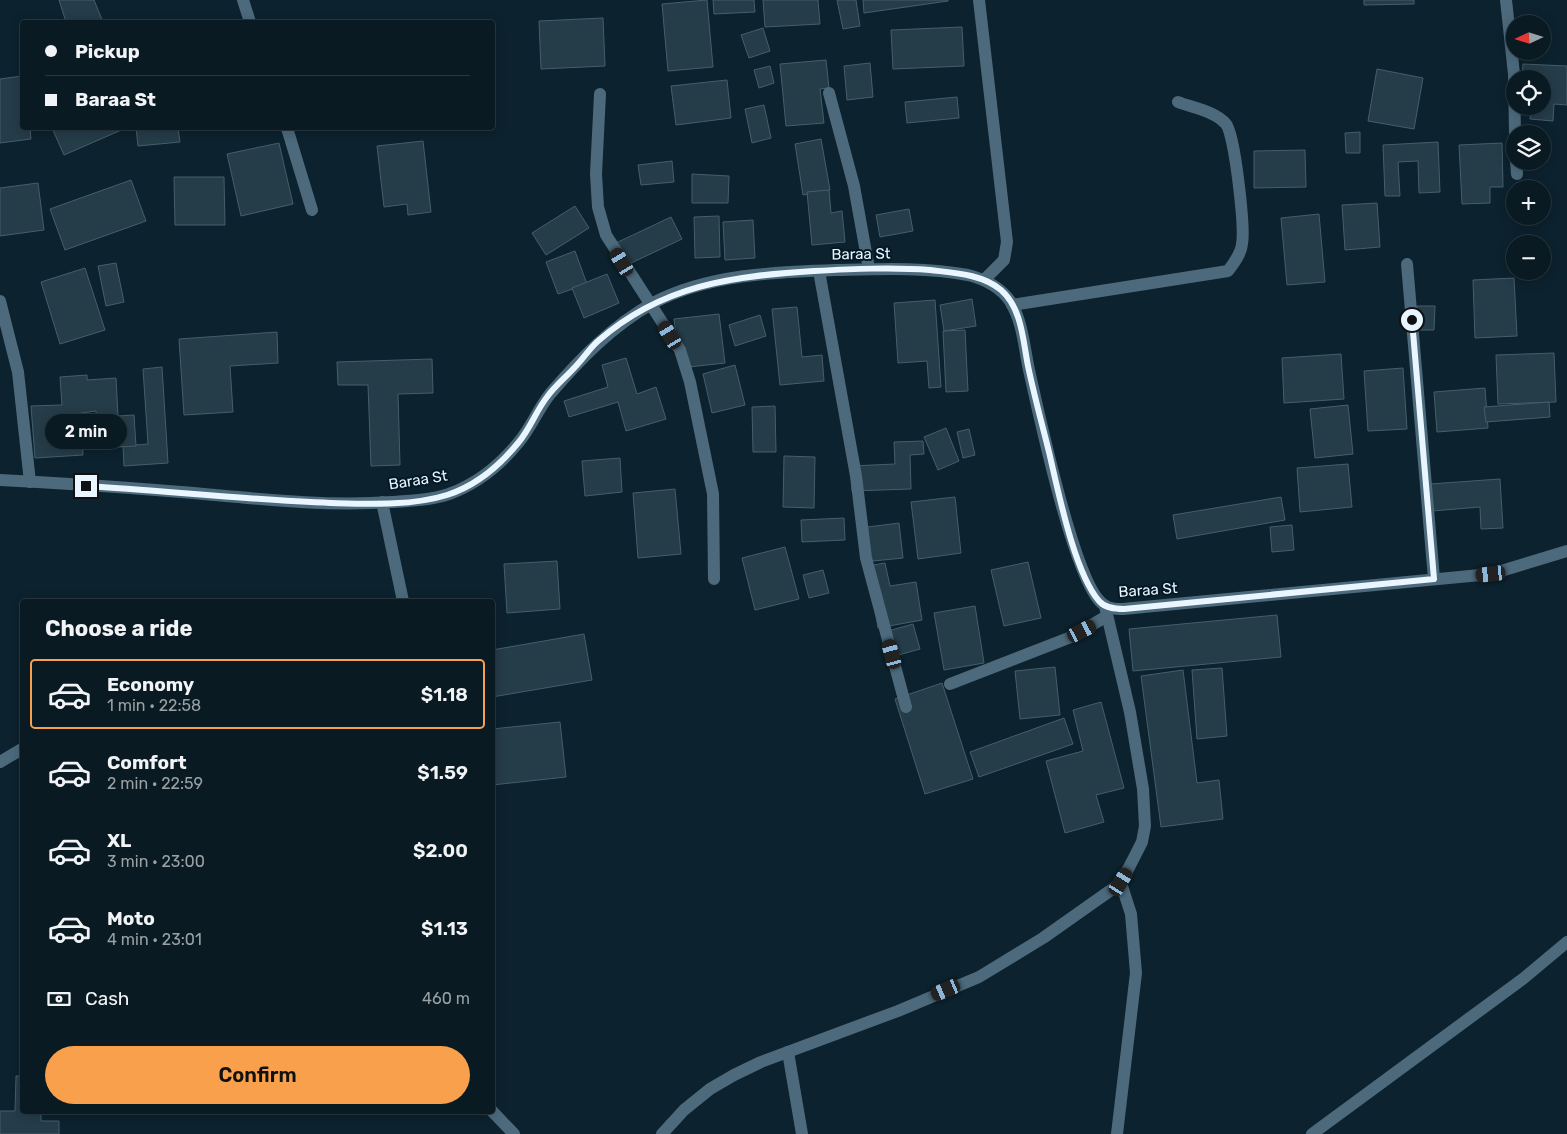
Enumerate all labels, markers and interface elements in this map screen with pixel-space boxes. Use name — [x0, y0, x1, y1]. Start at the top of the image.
north arrow — [1506, 15, 1551, 60]
map controls — [1506, 15, 1551, 280]
text: Pickup — [75, 40, 140, 63]
button: locate — [1506, 70, 1551, 115]
text: Baraa St — [75, 88, 156, 111]
button: layers — [1506, 125, 1551, 170]
button: + — [1506, 180, 1551, 225]
button: − — [1506, 235, 1551, 280]
street label: Baraa St — [831, 244, 891, 264]
car — [607, 245, 636, 279]
route start — [1401, 309, 1423, 331]
car — [655, 318, 684, 352]
callout: 2 min — [45, 414, 127, 448]
text: 2 min — [65, 422, 107, 441]
street label: Baraa St — [387, 466, 449, 494]
route end — [75, 475, 97, 497]
car — [1475, 565, 1506, 583]
street label: Baraa St — [1118, 579, 1178, 601]
text: Choose a ride — [45, 615, 192, 642]
car — [1065, 618, 1098, 644]
car — [880, 638, 903, 670]
icon: car — [47, 672, 92, 717]
text: Economy — [107, 673, 194, 696]
text: $1.18 — [421, 683, 468, 706]
text: 1 min · 22:58 — [107, 696, 201, 715]
icon: car — [47, 750, 92, 795]
text: Comfort — [107, 751, 187, 774]
text: $1.59 — [417, 761, 468, 784]
text: 2 min · 22:59 — [107, 774, 203, 793]
icon: car — [47, 828, 92, 873]
text: XL — [107, 829, 131, 852]
text: $2.00 — [413, 839, 468, 862]
text: 3 min · 23:00 — [107, 852, 205, 871]
car — [1106, 865, 1135, 899]
icon: car — [47, 906, 92, 951]
text: Moto — [107, 907, 155, 930]
text: $1.13 — [421, 917, 468, 940]
text: 4 min · 23:01 — [107, 930, 202, 949]
car — [929, 977, 962, 1003]
icon: cash — [45, 985, 73, 1013]
text: Cash — [85, 987, 129, 1010]
text: 460 m — [422, 989, 470, 1008]
button: Confirm — [45, 1046, 470, 1104]

